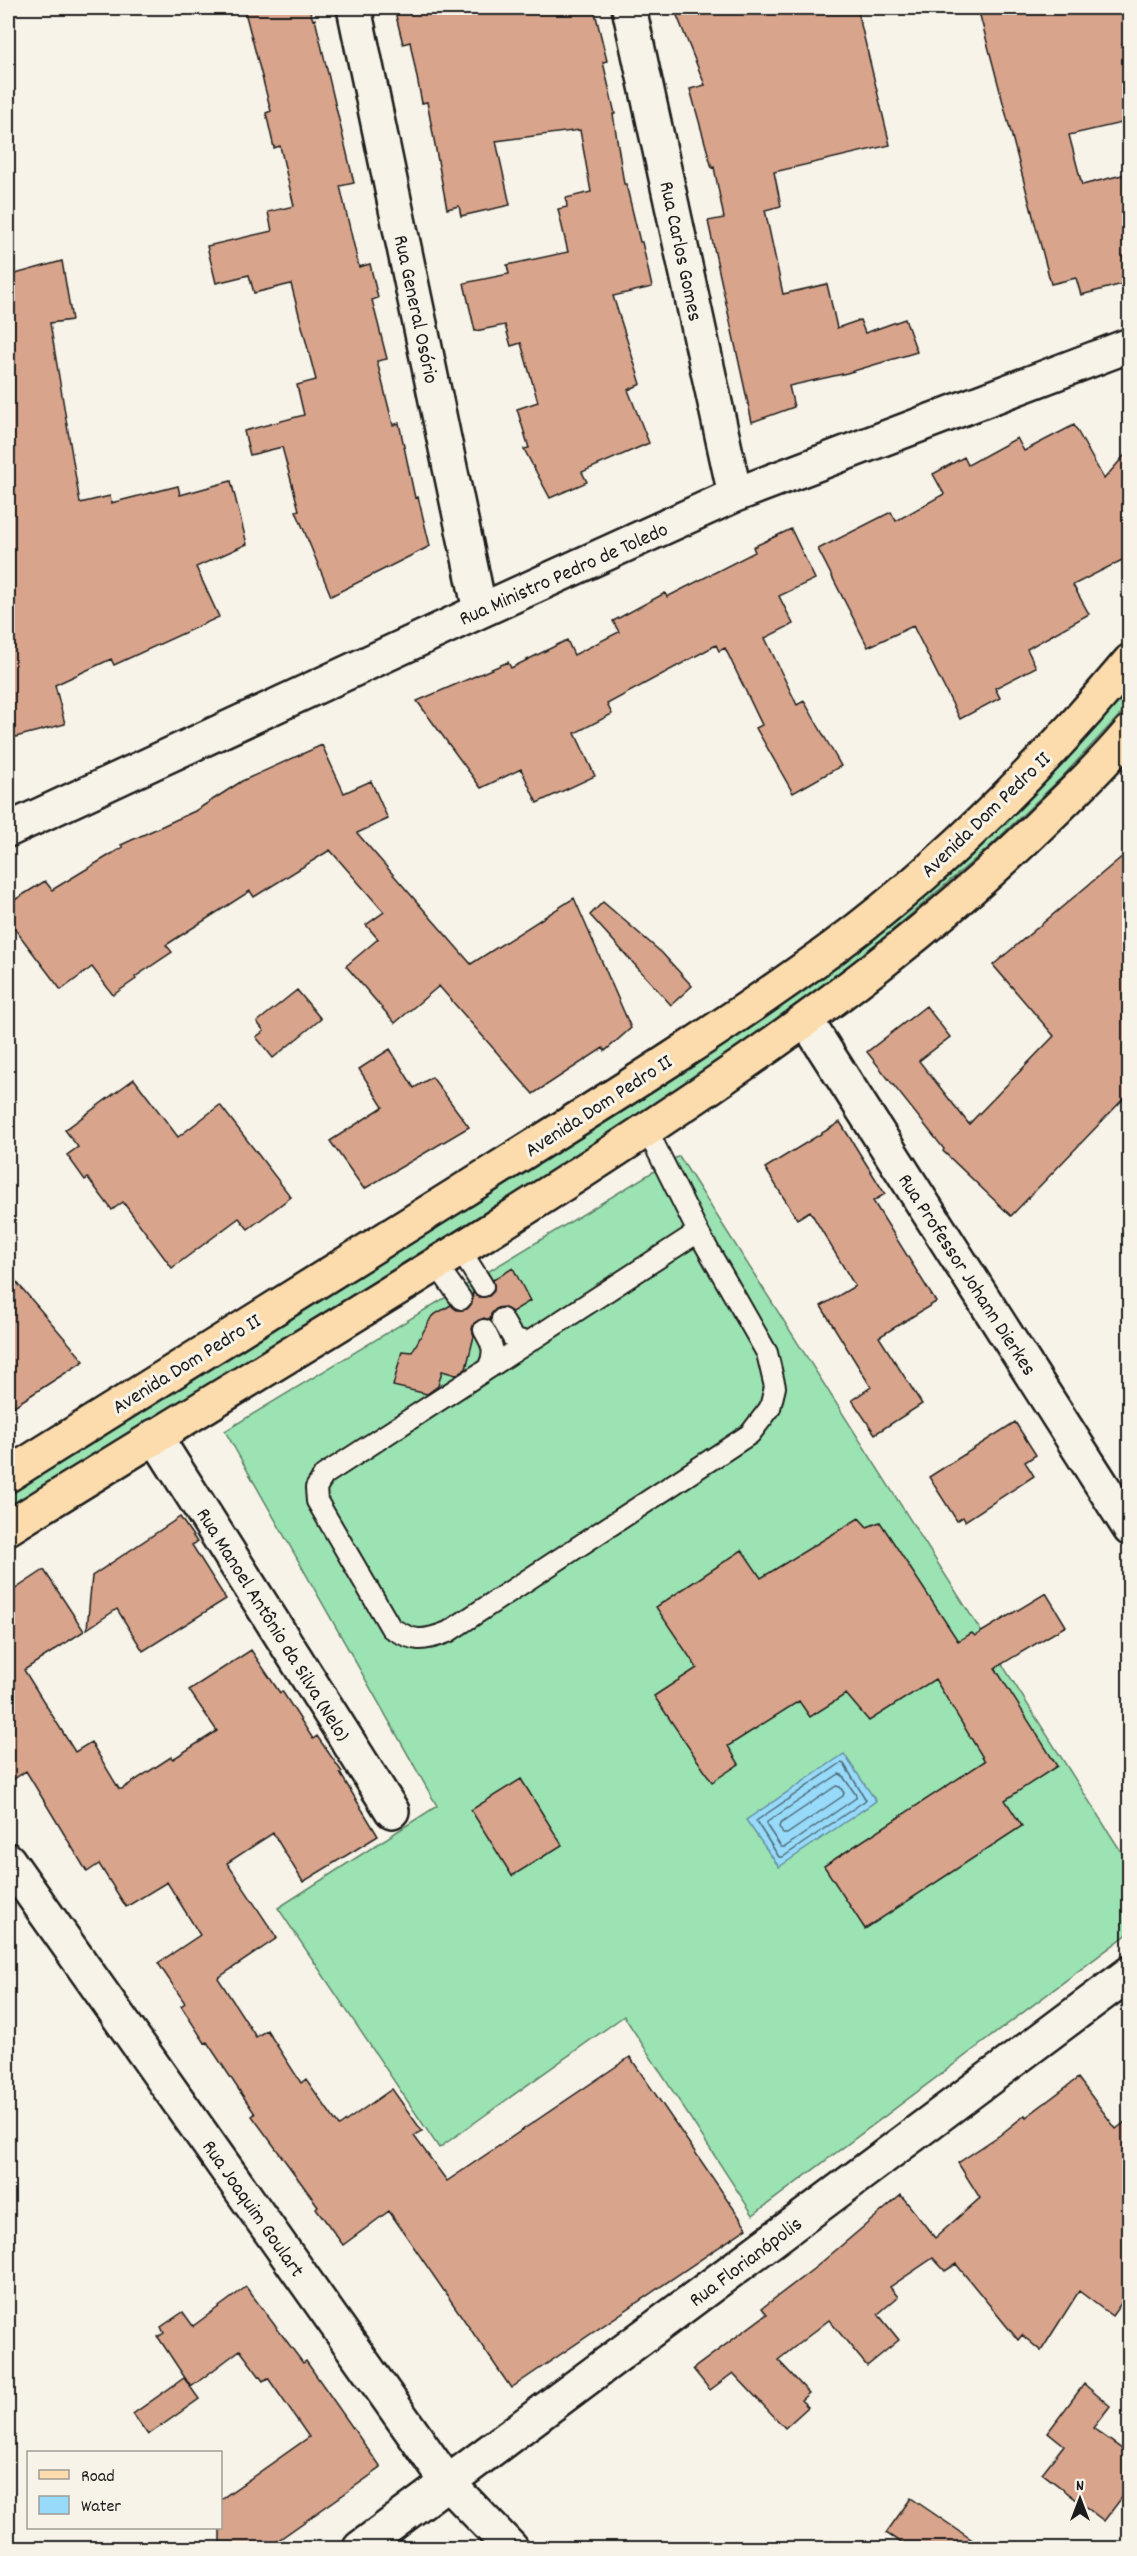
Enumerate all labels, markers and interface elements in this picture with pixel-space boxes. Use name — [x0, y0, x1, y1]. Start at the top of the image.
street label: Rua Carlos Gomes — [650, 179, 709, 324]
street label: Rua General Osório — [384, 232, 444, 387]
street label: Rua Ministro Pedro de Toledo — [455, 516, 674, 635]
street label: Avenida Dom Pedro II — [915, 746, 1059, 886]
street label: Avenida Dom Pedro II — [520, 1048, 680, 1167]
street label: Rua Professor Johann Dierkes — [889, 1169, 1042, 1383]
street label: Avenida Dom Pedro II — [107, 1307, 268, 1423]
street label: Rua Manoel Antônio da Silva (Nelo) — [187, 1503, 356, 1748]
street label: Rua Joaquim Goulart — [193, 2135, 310, 2285]
street label: Rua Florianópolis — [684, 2211, 810, 2316]
legend — [27, 2451, 222, 2529]
text: Road — [81, 2465, 115, 2490]
north arrow — [1050, 2469, 1110, 2529]
text: N — [1076, 2475, 1084, 2498]
text: Water — [81, 2495, 121, 2520]

